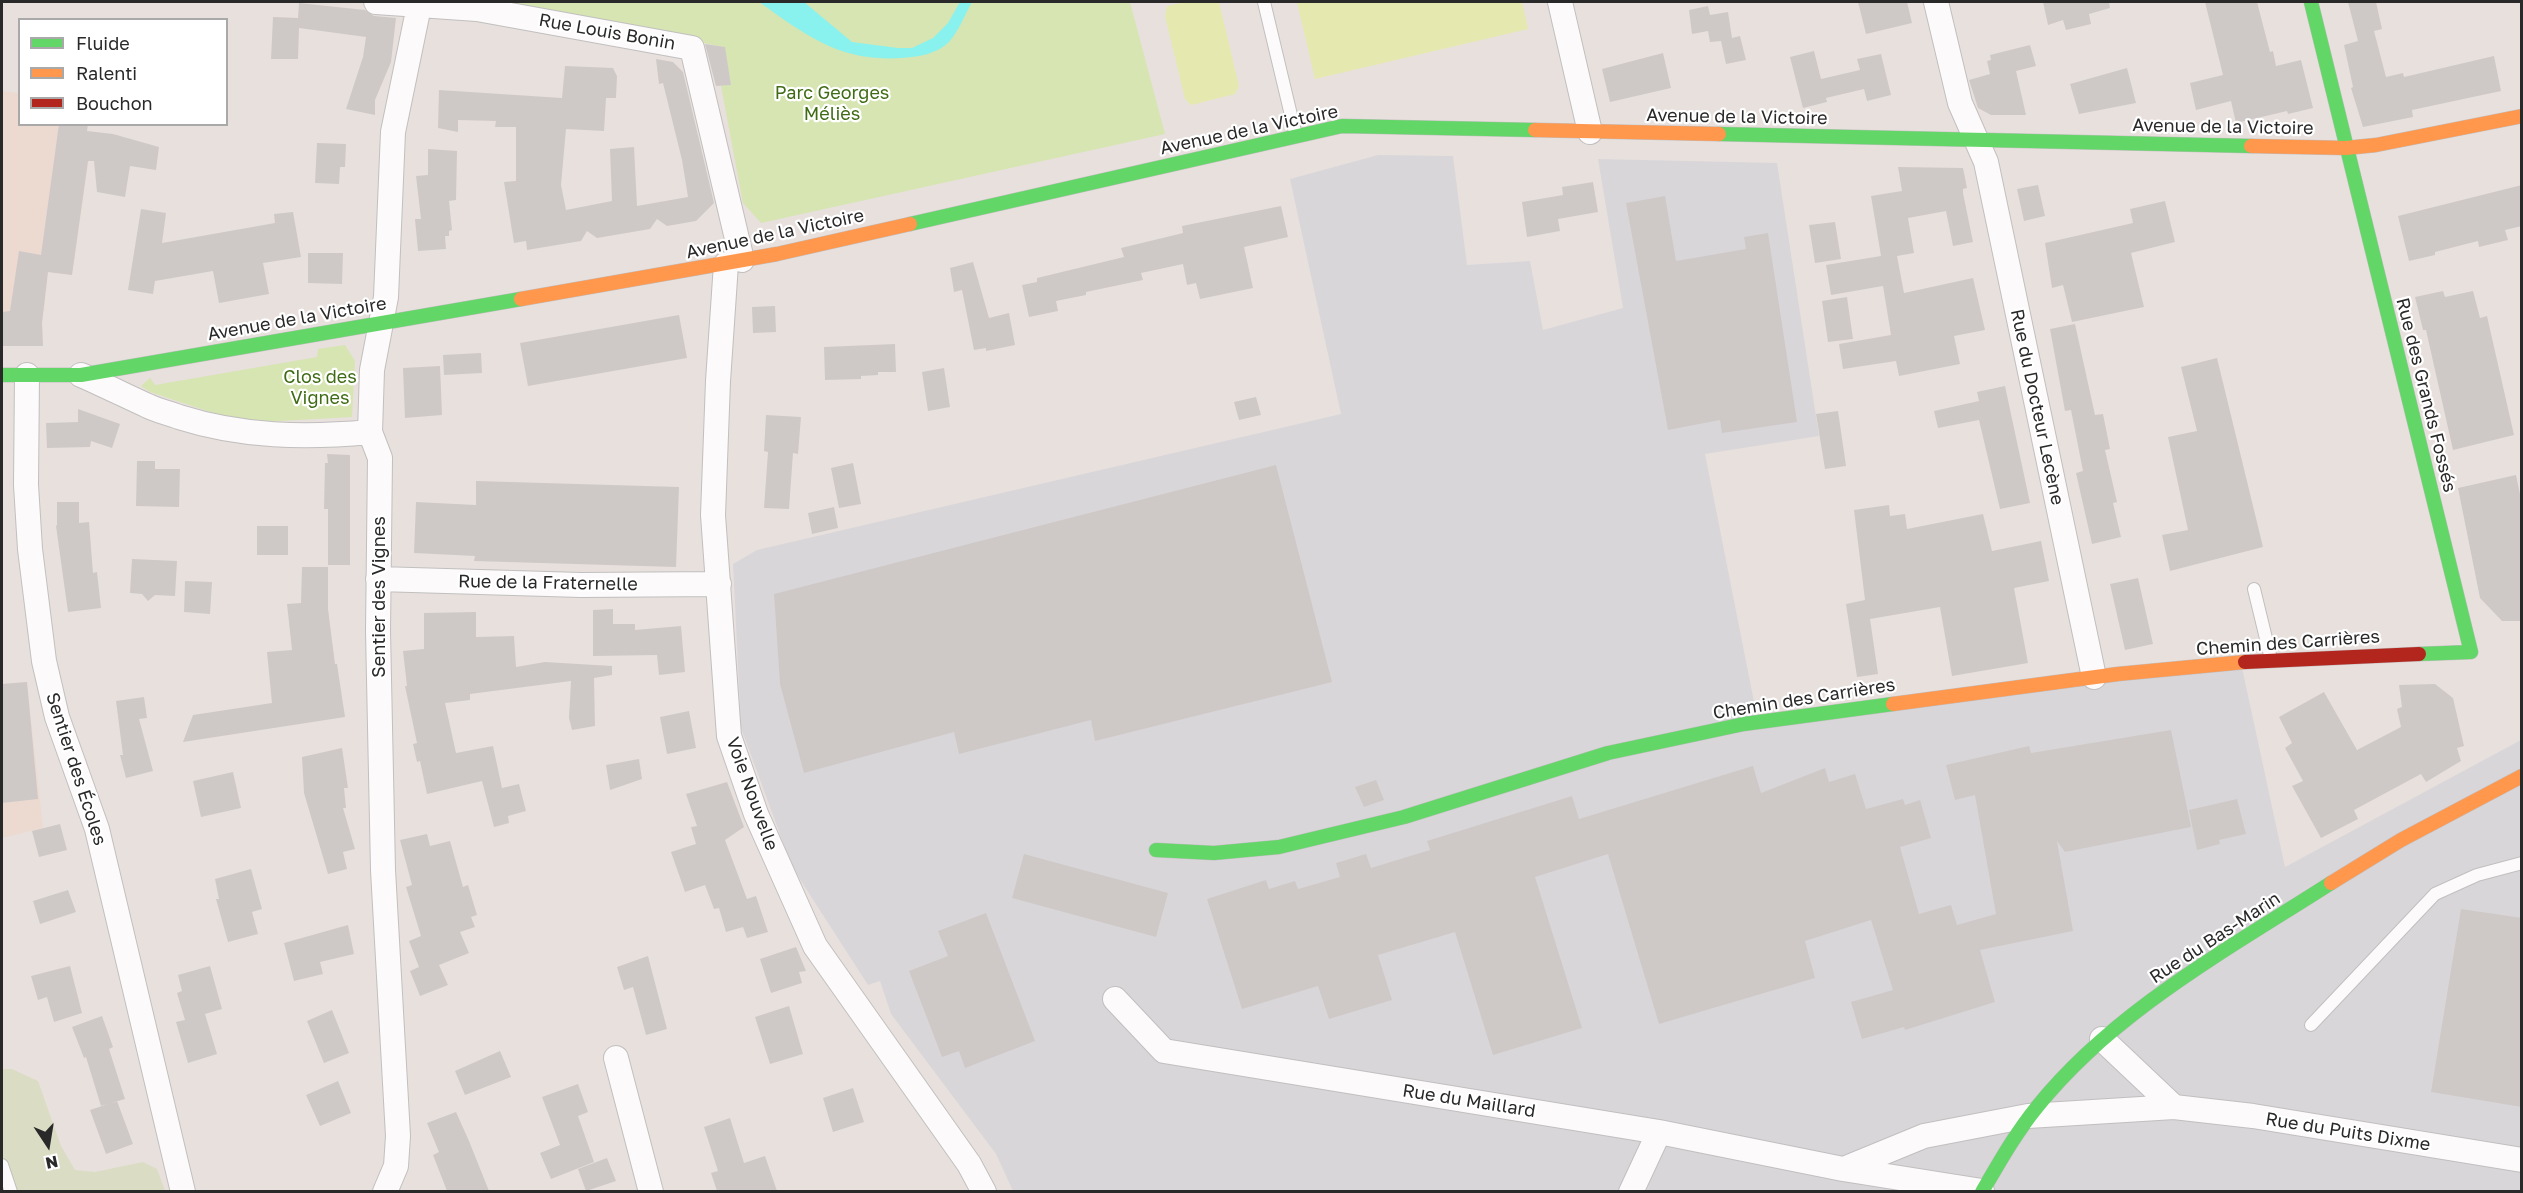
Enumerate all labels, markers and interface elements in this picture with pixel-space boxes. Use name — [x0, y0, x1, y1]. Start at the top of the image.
street label: Rue Louis Bonin — [537, 9, 677, 55]
legend — [18, 18, 228, 126]
text: Fluide — [76, 32, 130, 54]
text: Ralenti — [76, 62, 137, 84]
park label: Parc Georges Méliès — [775, 82, 889, 124]
text: Bouchon — [76, 92, 153, 114]
street label: Avenue de la Victoire — [1158, 101, 1340, 159]
street label: Avenue de la Victoire — [1646, 105, 1828, 129]
street label: Avenue de la Victoire — [2132, 115, 2314, 139]
street label: Avenue de la Victoire — [684, 205, 866, 263]
street label: Avenue de la Victoire — [206, 293, 388, 345]
street label: Rue des Grands Fossés — [2391, 296, 2461, 494]
street label: Rue du Docteur Lecène — [2006, 307, 2068, 507]
park label: Clos des Vignes — [283, 366, 357, 409]
street label: Sentier des Vignes — [368, 516, 390, 678]
street label: Rue de la Fraternelle — [458, 571, 638, 595]
street label: Chemin des Carrières — [2195, 626, 2381, 660]
street label: Chemin des Carrières — [1711, 674, 1897, 724]
street label: Sentier des Écoles — [41, 690, 111, 848]
street label: Voie Nouvelle — [722, 734, 782, 854]
street label: Rue du Bas-Marin — [2146, 888, 2284, 988]
street label: Rue du Maillard — [1401, 1080, 1537, 1122]
street label: Rue du Puits Dixme — [2264, 1108, 2432, 1156]
north arrow — [18, 1115, 78, 1175]
text: N — [44, 1152, 60, 1174]

